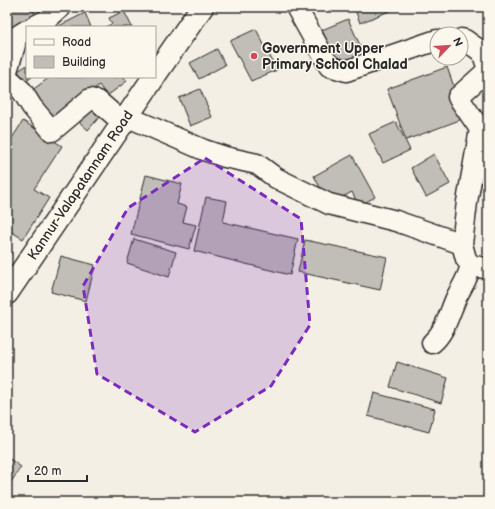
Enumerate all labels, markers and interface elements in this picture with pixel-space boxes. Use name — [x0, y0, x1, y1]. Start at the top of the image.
legend — [26, 26, 156, 78]
north arrow — [429, 26, 469, 66]
text: Road — [62, 35, 91, 50]
text: N — [450, 35, 465, 48]
place label: Government Upper Primary School Chalad — [262, 40, 408, 73]
marker: Government Upper Primary School Chalad — [249, 51, 259, 61]
text: Building — [62, 55, 106, 70]
street label: Kannur-Valapatannam Road — [24, 107, 137, 263]
scale bar — [28, 457, 87, 483]
text: 20 m — [34, 464, 61, 479]

